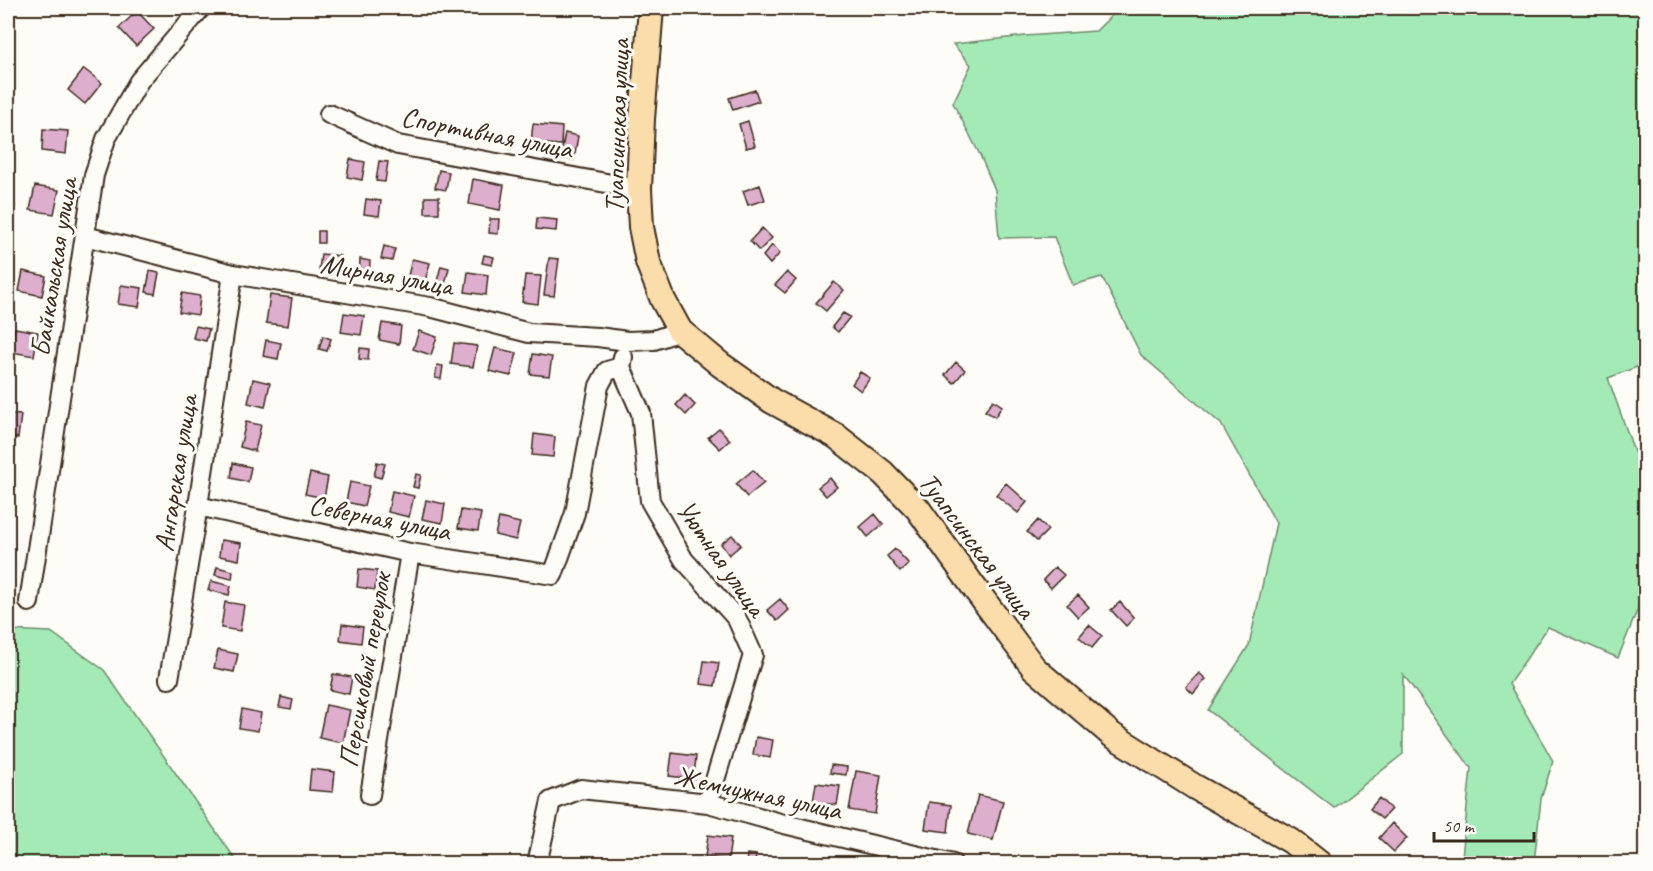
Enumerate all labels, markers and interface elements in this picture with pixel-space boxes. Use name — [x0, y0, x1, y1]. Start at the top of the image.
street label: Туапсинская улица — [596, 37, 637, 214]
street label: Спортивная улица — [398, 99, 577, 167]
street label: Байкальская улица — [22, 173, 85, 359]
street label: Мирная улица — [318, 246, 458, 304]
street label: Ангарская улица — [146, 390, 206, 554]
street label: Туапсинская улица — [911, 465, 1045, 627]
street label: Северная улица — [306, 487, 455, 549]
street label: Уютная улица — [669, 493, 776, 625]
street label: Персиковый переулок — [330, 568, 399, 770]
street label: Жемчужная улица — [671, 758, 847, 828]
scale bar — [1434, 805, 1534, 843]
text: 50 m — [1443, 815, 1476, 837]

